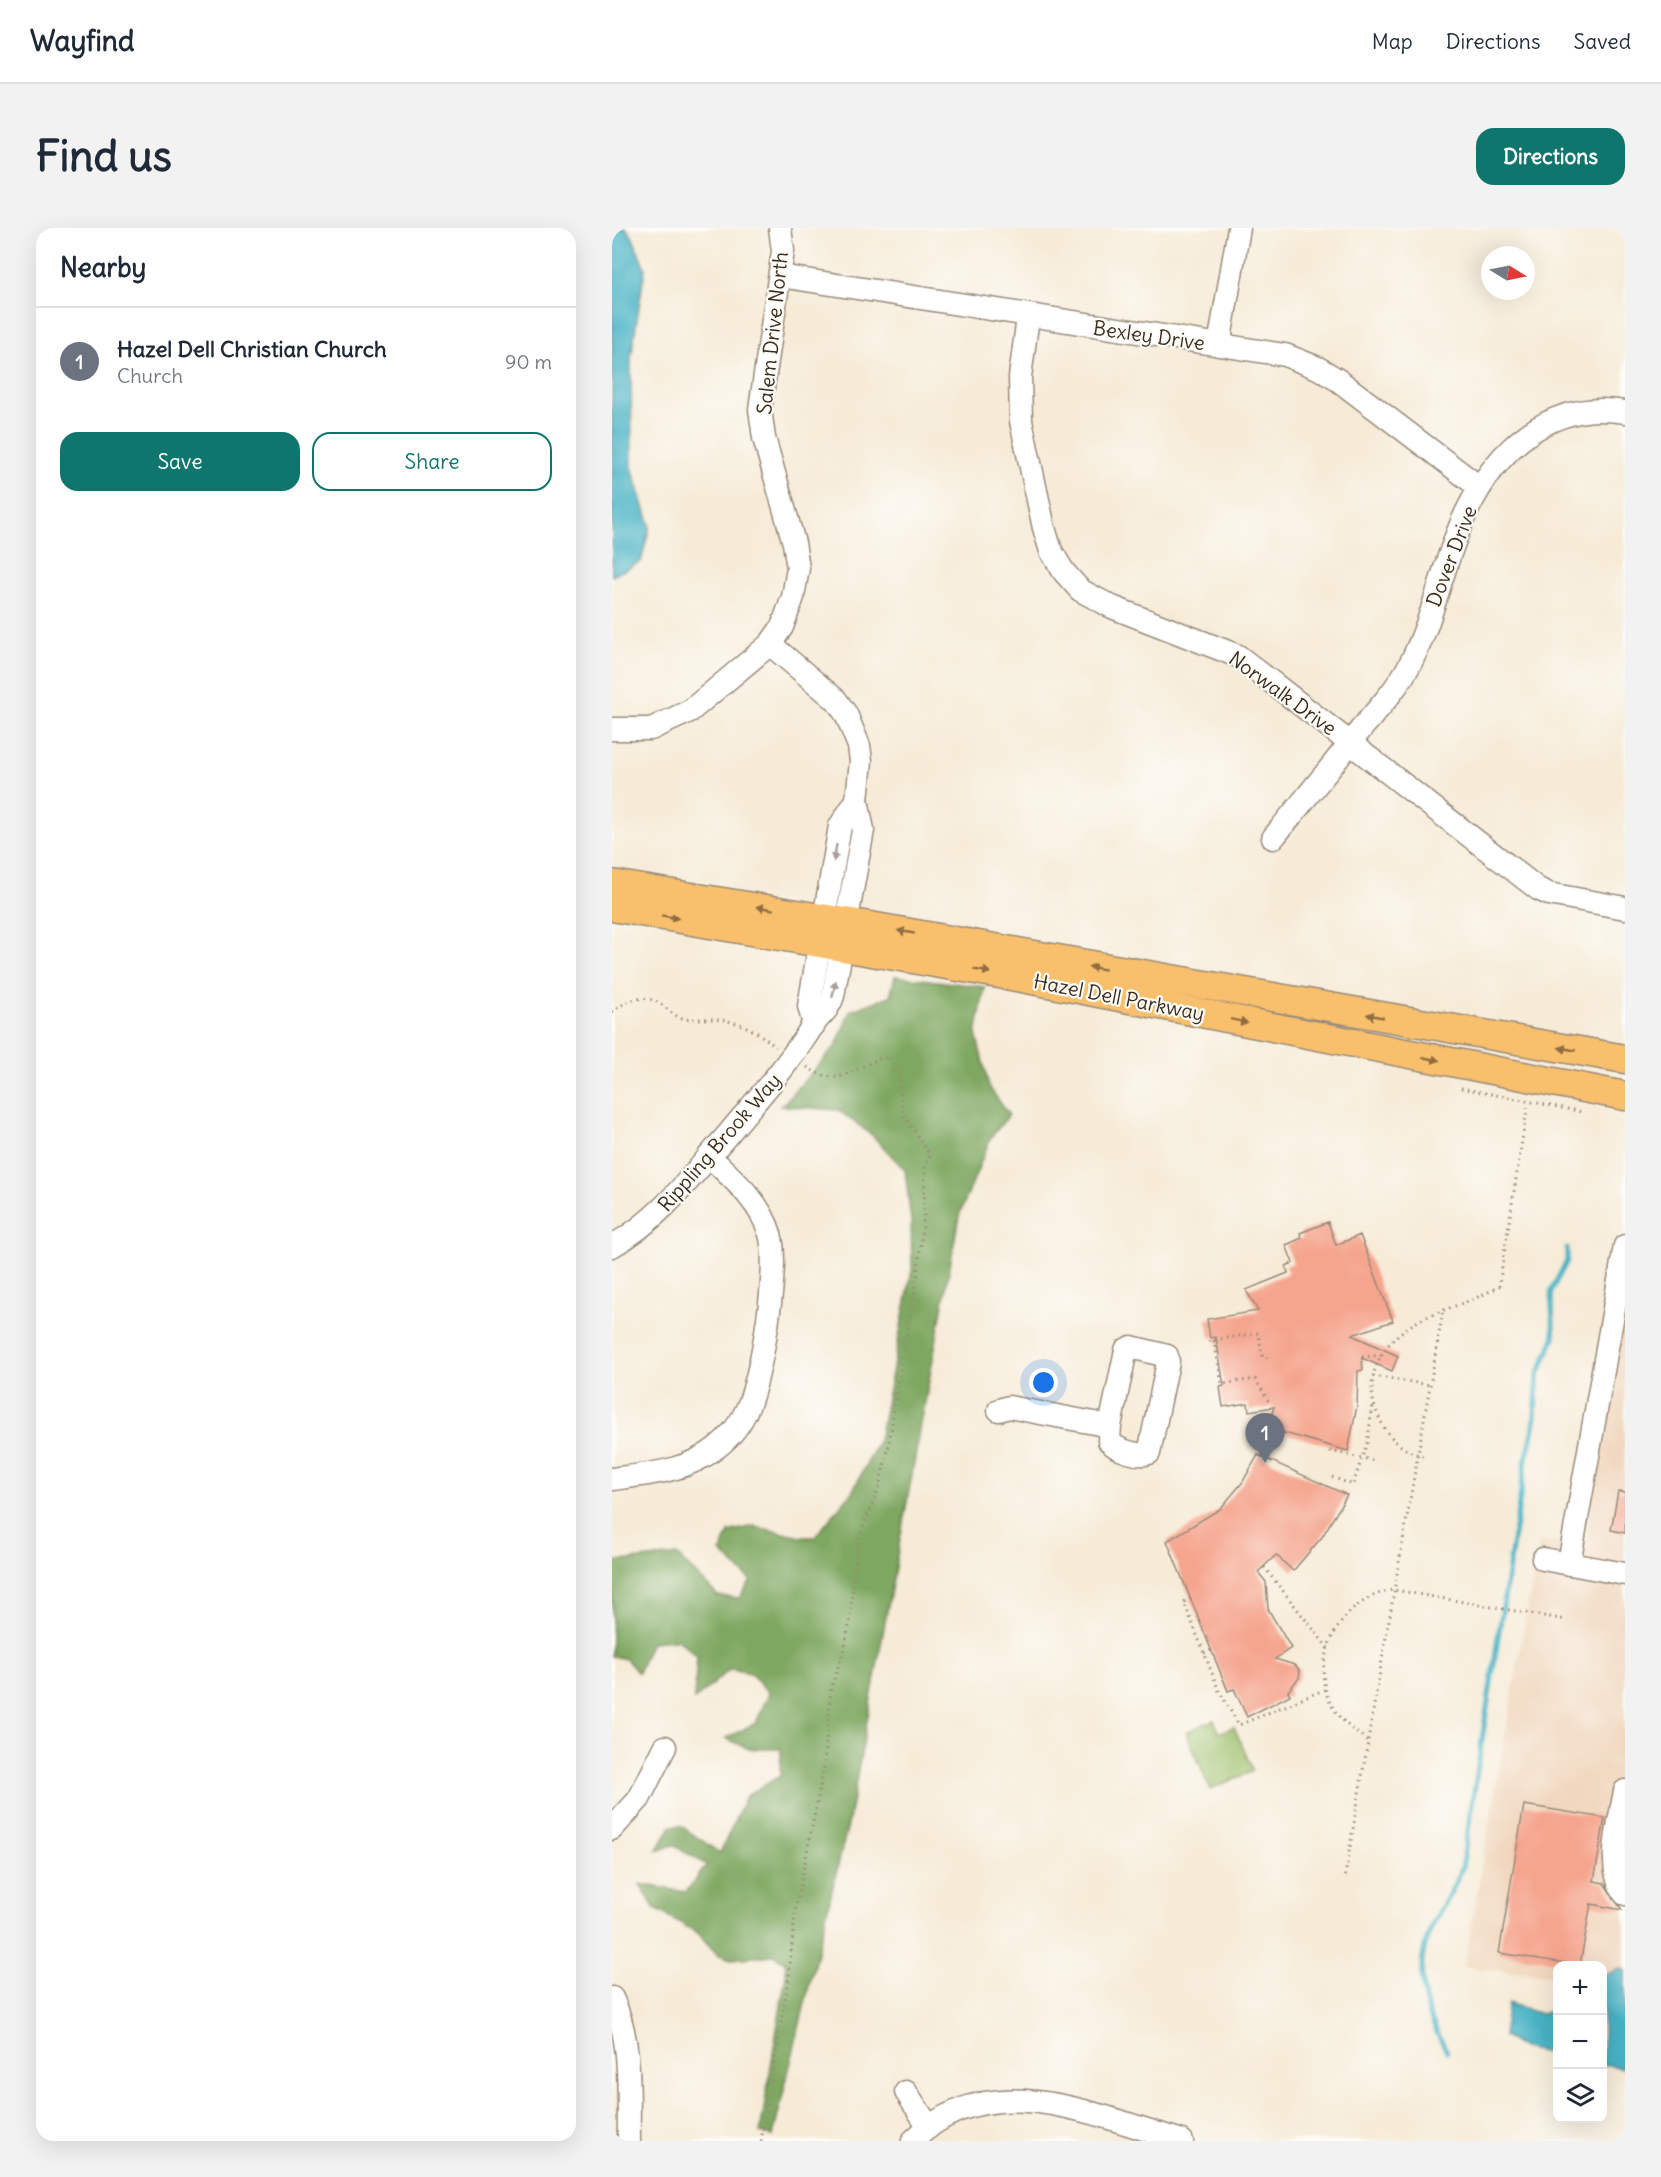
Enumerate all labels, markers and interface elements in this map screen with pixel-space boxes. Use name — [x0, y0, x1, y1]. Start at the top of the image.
text: Wayfind — [30, 23, 134, 59]
text: Map — [1372, 28, 1413, 55]
text: Directions — [1446, 28, 1540, 55]
text: Saved — [1573, 28, 1631, 55]
button: Directions — [1476, 128, 1625, 185]
text: Find us — [36, 130, 172, 182]
north arrow — [1481, 246, 1535, 300]
street label: Salem Drive North — [751, 250, 793, 416]
text: Nearby — [60, 251, 146, 284]
street label: Bexley Drive — [1092, 315, 1206, 355]
text: Hazel Dell Christian Church — [117, 335, 387, 363]
text: 1 — [76, 349, 83, 374]
text: 90 m — [505, 349, 552, 374]
text: Church — [117, 363, 183, 388]
button: Save — [60, 432, 300, 491]
button: Share — [312, 432, 552, 491]
street label: Dover Drive — [1420, 502, 1482, 610]
street label: Norwalk Drive — [1224, 646, 1342, 740]
one-way arrow — [830, 844, 839, 863]
one-way arrow — [756, 904, 775, 913]
one-way arrow — [660, 913, 679, 922]
one-way arrow — [896, 928, 915, 937]
one-way arrow — [1088, 963, 1107, 972]
one-way arrow — [973, 967, 992, 976]
street label: Hazel Dell Parkway — [1032, 968, 1206, 1026]
one-way arrow — [830, 979, 839, 998]
one-way arrow — [1366, 1011, 1385, 1020]
one-way arrow — [1230, 1017, 1249, 1026]
one-way arrow — [1558, 1044, 1577, 1053]
one-way arrow — [1421, 1055, 1440, 1064]
street label: Rippling Brook Way — [652, 1068, 786, 1216]
your location — [1029, 1368, 1058, 1397]
pin: 1 — [1246, 1414, 1284, 1463]
map controls — [1553, 1961, 1607, 2123]
button: + — [1553, 1961, 1607, 2015]
button: − — [1553, 2015, 1607, 2069]
button: layers — [1553, 2069, 1607, 2123]

